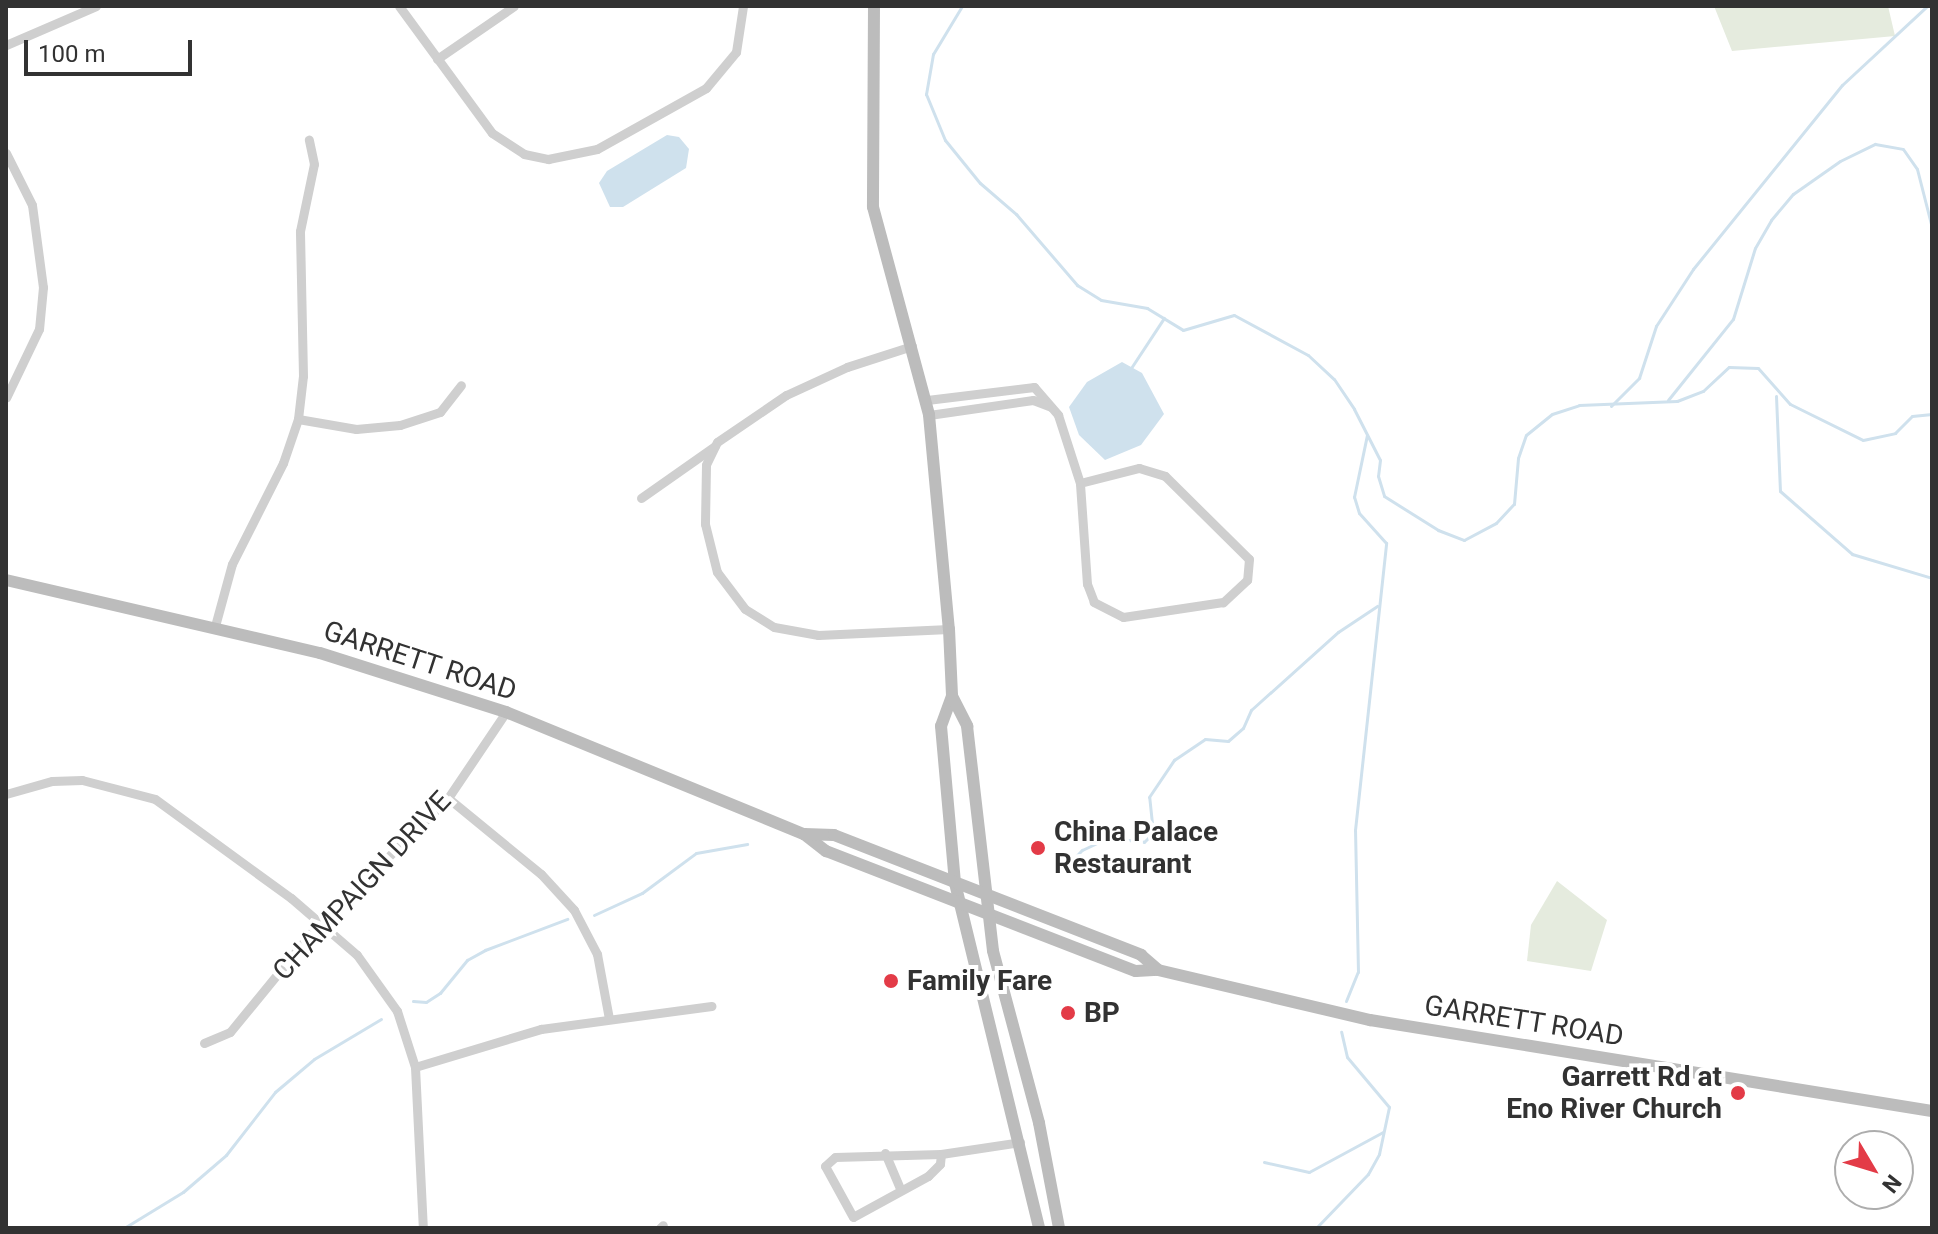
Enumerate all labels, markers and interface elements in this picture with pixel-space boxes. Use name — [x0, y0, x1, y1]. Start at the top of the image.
scale bar — [28, 24, 196, 74]
text: 100 m — [38, 40, 105, 68]
street label: GARRETT ROAD — [319, 614, 521, 708]
street label: CHAMPAIGN DRIVE — [266, 785, 458, 987]
place label: China Palace Restaurant — [1054, 815, 1218, 881]
marker: China Palace Restaurant — [1029, 839, 1047, 857]
place label: Family Fare — [907, 964, 1052, 998]
marker: Family Fare — [882, 972, 900, 990]
street label: GARRETT ROAD — [1422, 989, 1626, 1053]
place label: BP — [1084, 996, 1120, 1030]
marker: BP — [1059, 1004, 1077, 1022]
place label: Garrett Rd at Eno River Church — [1506, 1060, 1722, 1126]
marker: Garrett Rd at Eno River Church — [1729, 1084, 1747, 1102]
north arrow — [1834, 1130, 1914, 1210]
text: N — [1877, 1170, 1906, 1198]

